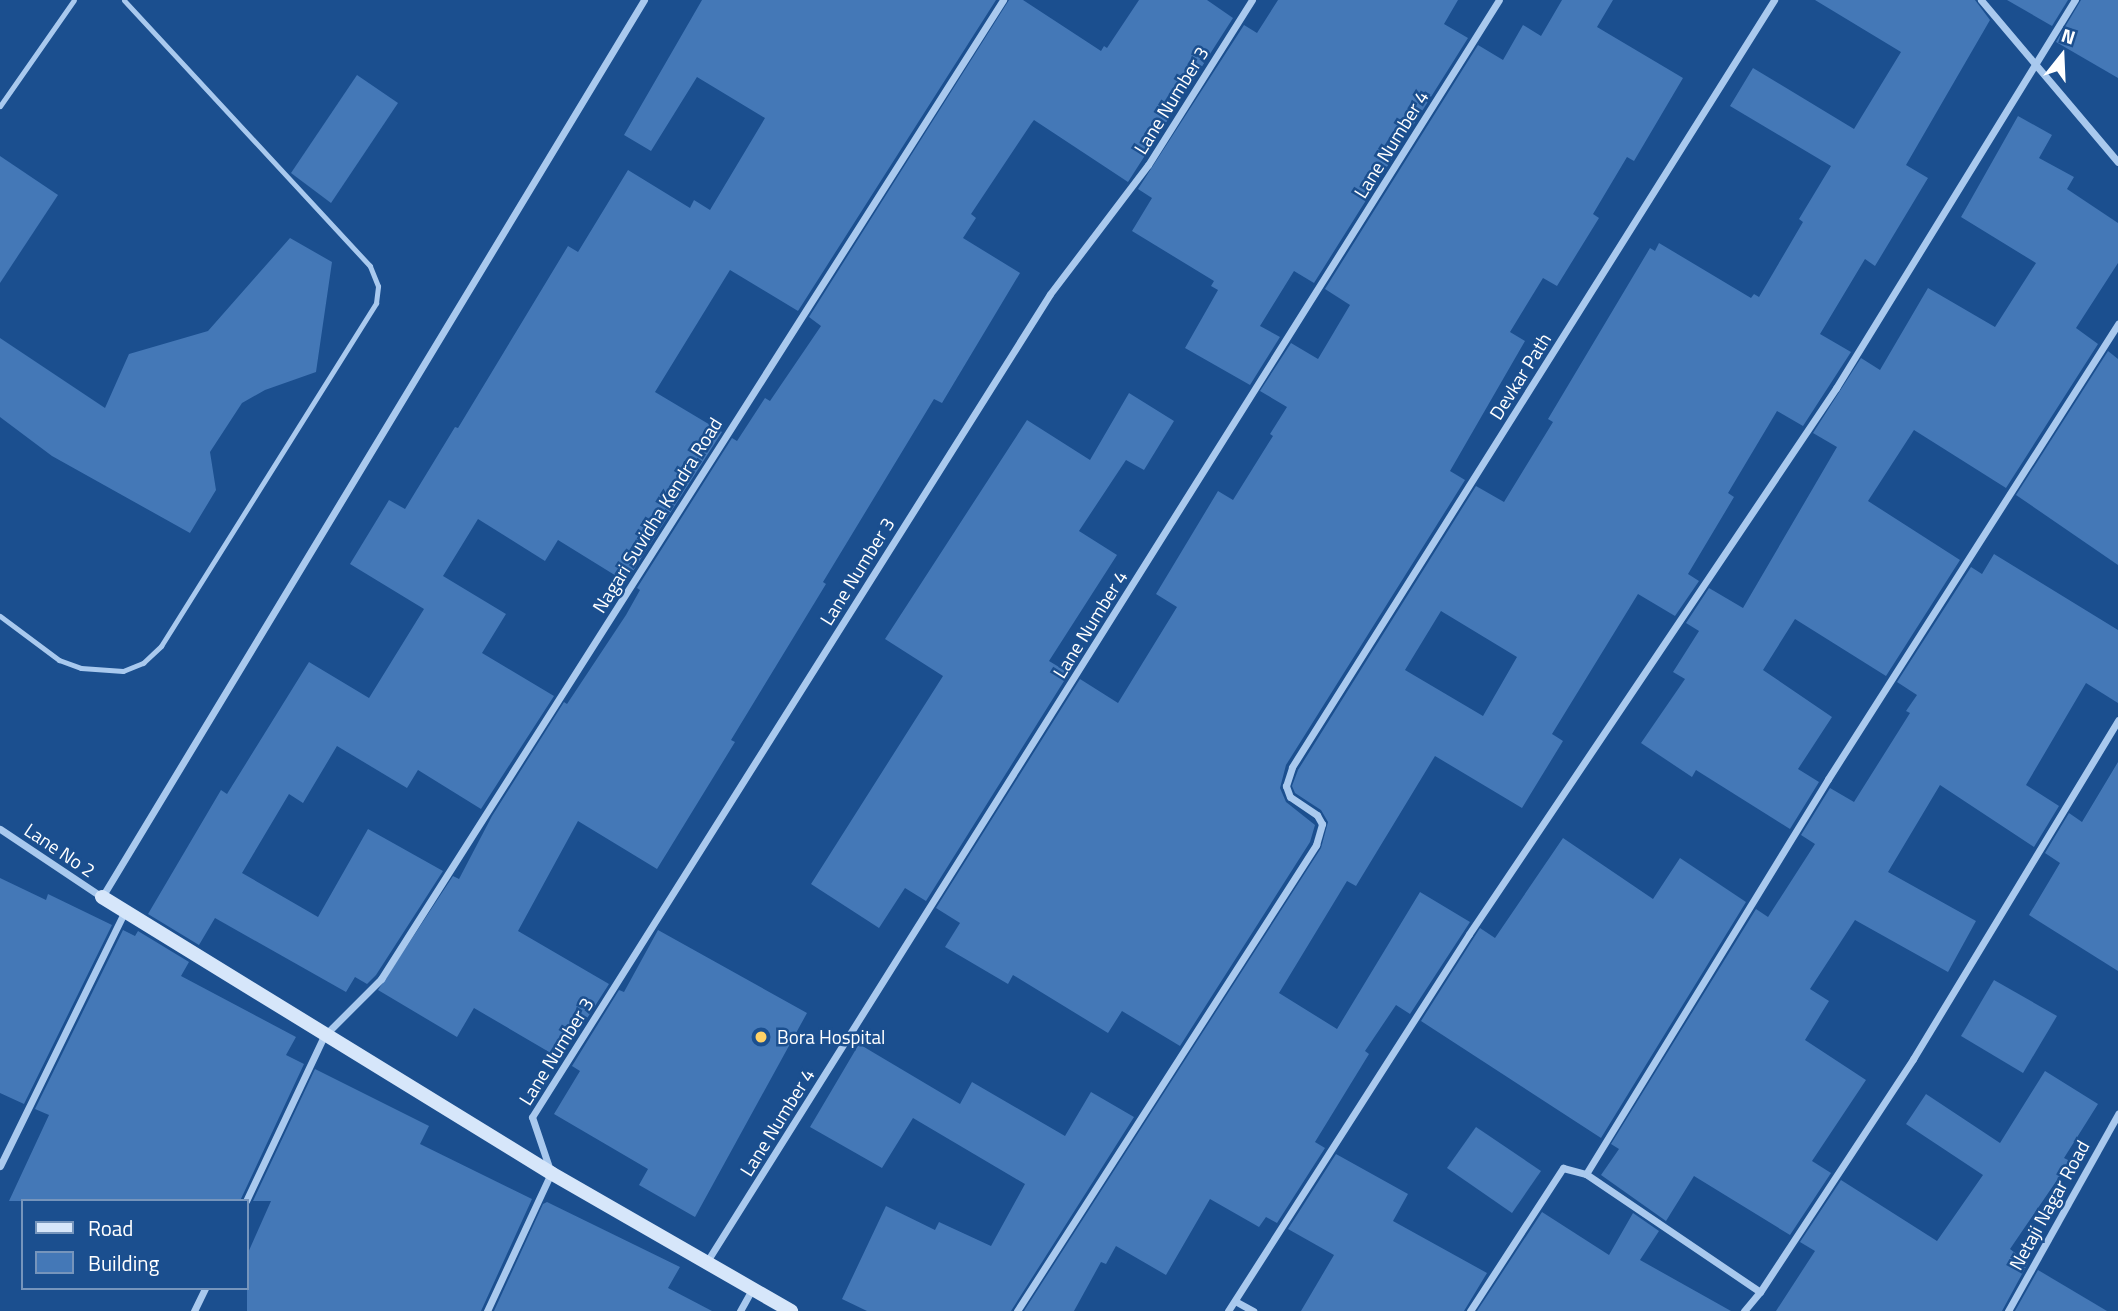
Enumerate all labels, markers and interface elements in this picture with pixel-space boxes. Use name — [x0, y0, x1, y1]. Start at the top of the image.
text: N — [2058, 20, 2079, 51]
north arrow — [2027, 21, 2097, 91]
street label: Lane Number 3 — [1129, 42, 1213, 158]
street label: Lane Number 4 — [1349, 86, 1433, 202]
street label: Devkar Path — [1484, 329, 1556, 423]
street label: Nagari Suvidha Kendra Road — [587, 413, 727, 617]
street label: Lane Number 3 — [815, 513, 899, 629]
street label: Lane Number 4 — [1048, 566, 1132, 682]
street label: Lane No 2 — [20, 818, 100, 882]
street label: Lane Number 3 — [514, 993, 598, 1109]
place label: Bora Hospital — [777, 1026, 885, 1048]
marker: Bora Hospital — [751, 1027, 771, 1047]
street label: Lane Number 4 — [735, 1064, 819, 1180]
street label: Netaji Nagar Road — [2004, 1136, 2094, 1274]
legend — [21, 1199, 248, 1290]
text: Road — [88, 1212, 133, 1244]
text: Building — [88, 1247, 159, 1279]

